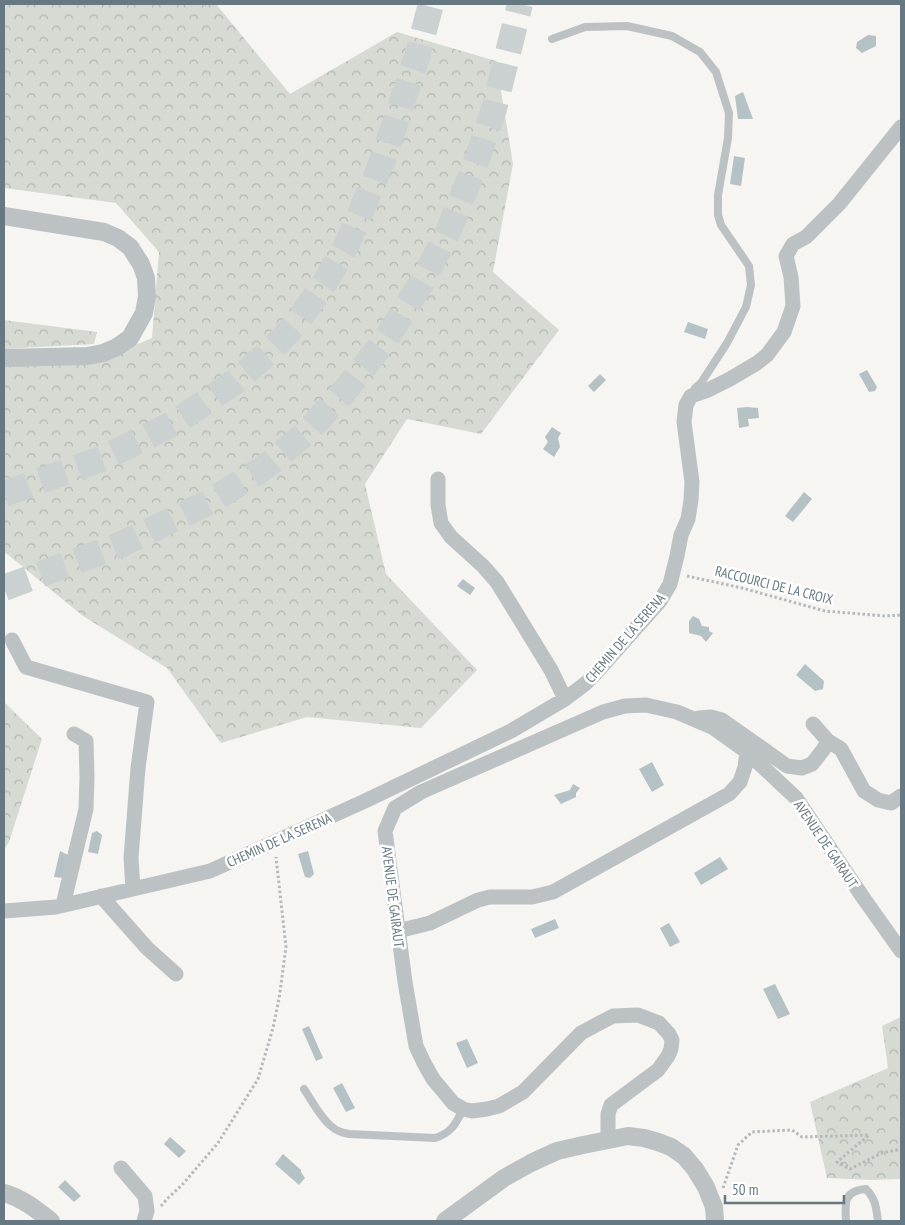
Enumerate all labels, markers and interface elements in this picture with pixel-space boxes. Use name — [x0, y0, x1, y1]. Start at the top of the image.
street label: RACCOURCI DE LA CROIX — [713, 562, 835, 608]
street label: CHEMIN DE LA SERENA — [581, 589, 669, 686]
street label: AVENUE DE GAIRAUT — [790, 797, 862, 892]
street label: CHEMIN DE LA SERENA — [224, 809, 335, 871]
street label: AVENUE DE GAIRAUT — [378, 845, 408, 949]
scale bar — [725, 1172, 844, 1204]
text: 50 m — [732, 1180, 758, 1199]

